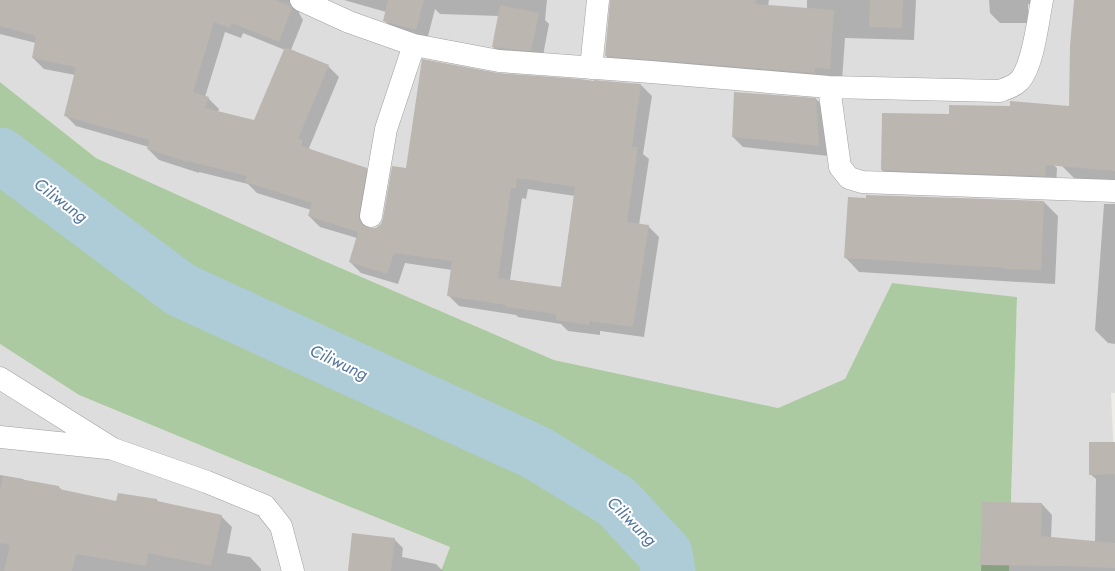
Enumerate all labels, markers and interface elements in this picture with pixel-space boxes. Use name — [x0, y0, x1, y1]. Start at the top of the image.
water label: Ciliwung — [29, 172, 93, 228]
water label: Ciliwung — [306, 338, 373, 386]
water label: Ciliwung — [602, 491, 663, 552]

